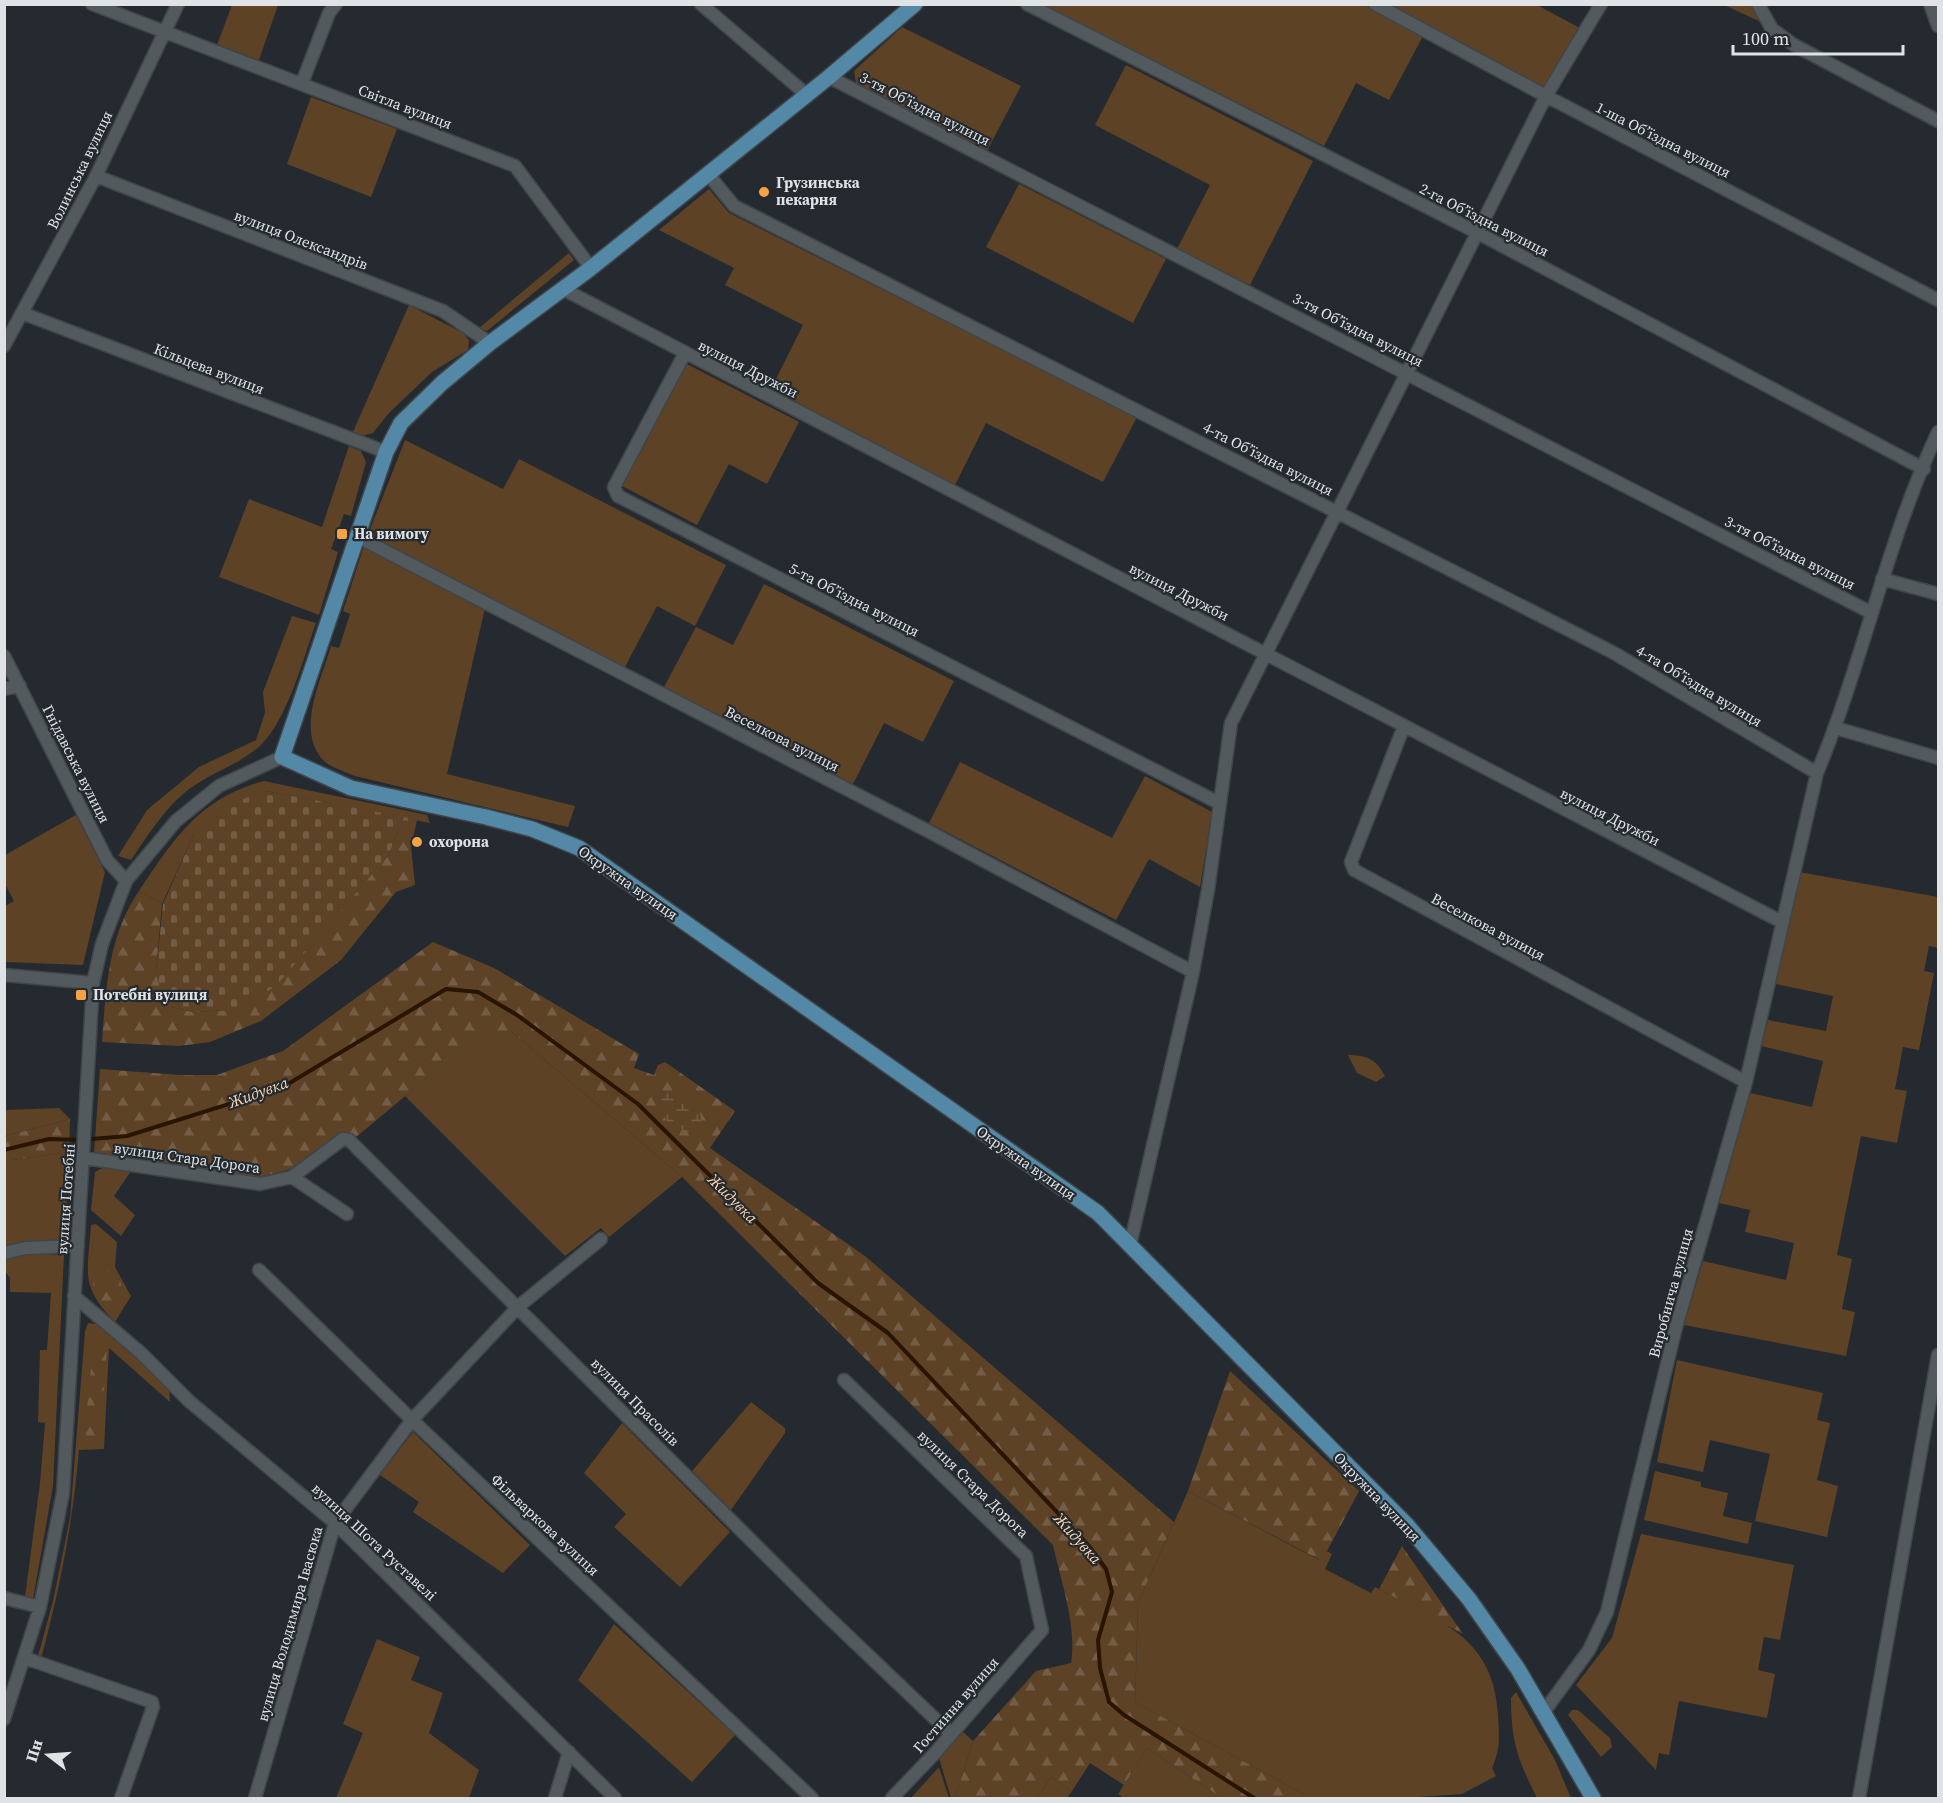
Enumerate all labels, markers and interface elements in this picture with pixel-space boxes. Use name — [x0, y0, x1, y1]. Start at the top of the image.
scale bar — [1733, 18, 1902, 56]
text: 100 m — [1742, 26, 1789, 51]
street label: 3-тя Обʼїздна вулиця — [856, 67, 994, 151]
street label: Світла вулиця — [355, 79, 455, 134]
street label: 1-ша Обʼїздна вулиця — [1592, 96, 1734, 183]
street label: Волинська вулиця — [42, 107, 117, 233]
place label: Грузинська пекарня — [776, 172, 861, 210]
street label: 2-га Обʼїздна вулиця — [1416, 178, 1553, 261]
marker: Грузинська пекарня — [757, 185, 771, 199]
street label: вулиця Олександрів — [231, 204, 371, 275]
street label: 3-тя Обʼїздна вулиця — [1289, 288, 1427, 372]
street label: вулиця Дружби — [695, 334, 802, 403]
street label: Кільцева вулиця — [151, 338, 267, 399]
street label: 4-та Обʼїздна вулиця — [1199, 417, 1337, 501]
street label: 3-тя Обʼїздна вулиця — [1721, 511, 1859, 595]
place label: На вимогу — [354, 523, 429, 544]
marker: На вимогу — [335, 527, 349, 541]
street label: вулиця Дружби — [1126, 557, 1233, 626]
street label: 5-та Обʼїздна вулиця — [785, 558, 923, 642]
street label: 4-та Обʼїздна вулиця — [1632, 640, 1766, 732]
street label: Гнідавська вулиця — [38, 701, 115, 827]
street label: Веселкова вулиця — [721, 701, 843, 776]
street label: вулиця Дружби — [1557, 782, 1664, 851]
place label: охорона — [429, 831, 490, 852]
marker: охорона — [410, 835, 424, 849]
street label: Окружна вулиця — [574, 840, 682, 925]
street label: Веселкова вулиця — [1428, 888, 1549, 965]
place label: Потебні вулиця — [93, 984, 208, 1005]
marker: Потебні вулиця — [74, 988, 88, 1002]
water label: Жидувка — [224, 1071, 292, 1113]
street label: Окружна вулиця — [972, 1120, 1080, 1205]
street label: вулиця Стара Дорога — [113, 1137, 262, 1178]
street label: вулиця Потебні — [51, 1143, 80, 1255]
water label: Жидувка — [702, 1167, 763, 1228]
street label: Виробнича вулиця — [1643, 1226, 1698, 1360]
street label: вулиця Прасолів — [586, 1353, 684, 1451]
street label: вулиця Стара Дорога — [913, 1425, 1034, 1543]
street label: Окружна вулиця — [1329, 1447, 1426, 1546]
street label: Фільваркова вулиця — [487, 1469, 604, 1580]
street label: вулиця Шота Руставелі — [307, 1478, 441, 1605]
water label: Жидувка — [1048, 1507, 1107, 1569]
street label: вулиця Володимира Івасюка — [252, 1523, 328, 1724]
street label: Гостинна вулиця — [908, 1652, 1003, 1757]
north arrow — [18, 1725, 78, 1785]
text: Пн — [20, 1737, 47, 1765]

